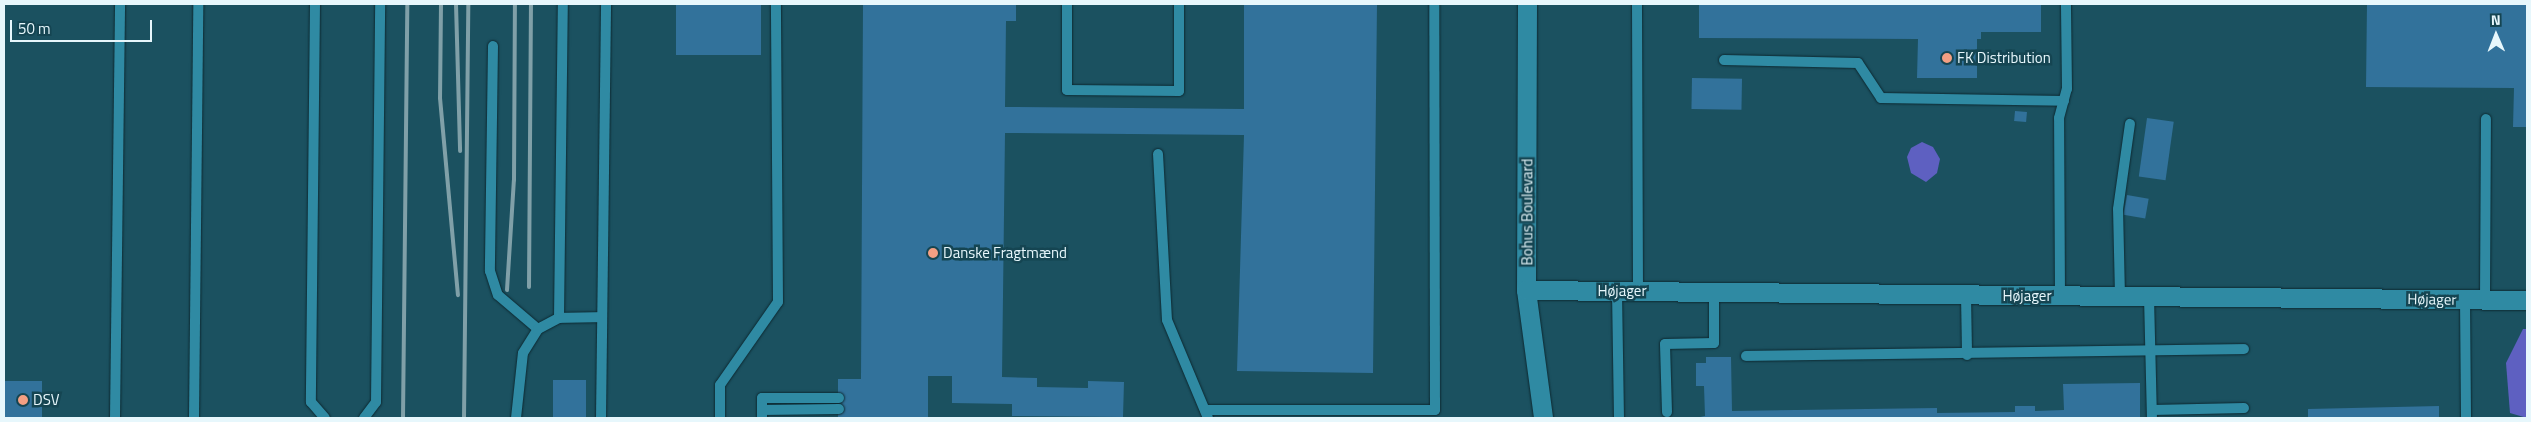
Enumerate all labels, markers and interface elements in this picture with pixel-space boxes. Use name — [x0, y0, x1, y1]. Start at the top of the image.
text: N — [2491, 9, 2501, 30]
scale bar — [12, 10, 155, 42]
north arrow — [2471, 10, 2521, 60]
text: 50 m — [18, 17, 51, 40]
place label: FK Distribution — [1957, 49, 2051, 67]
marker: FK Distribution — [1941, 52, 1953, 64]
street label: Bohus Boulevard — [1518, 158, 1536, 266]
place label: Danske Fragtmænd — [943, 244, 1067, 262]
marker: Danske Fragtmænd — [927, 247, 939, 259]
street label: Højager — [1597, 282, 1647, 300]
street label: Højager — [2002, 287, 2052, 305]
street label: Højager — [2407, 290, 2457, 308]
place label: DSV — [33, 391, 59, 409]
marker: DSV — [17, 394, 29, 406]

